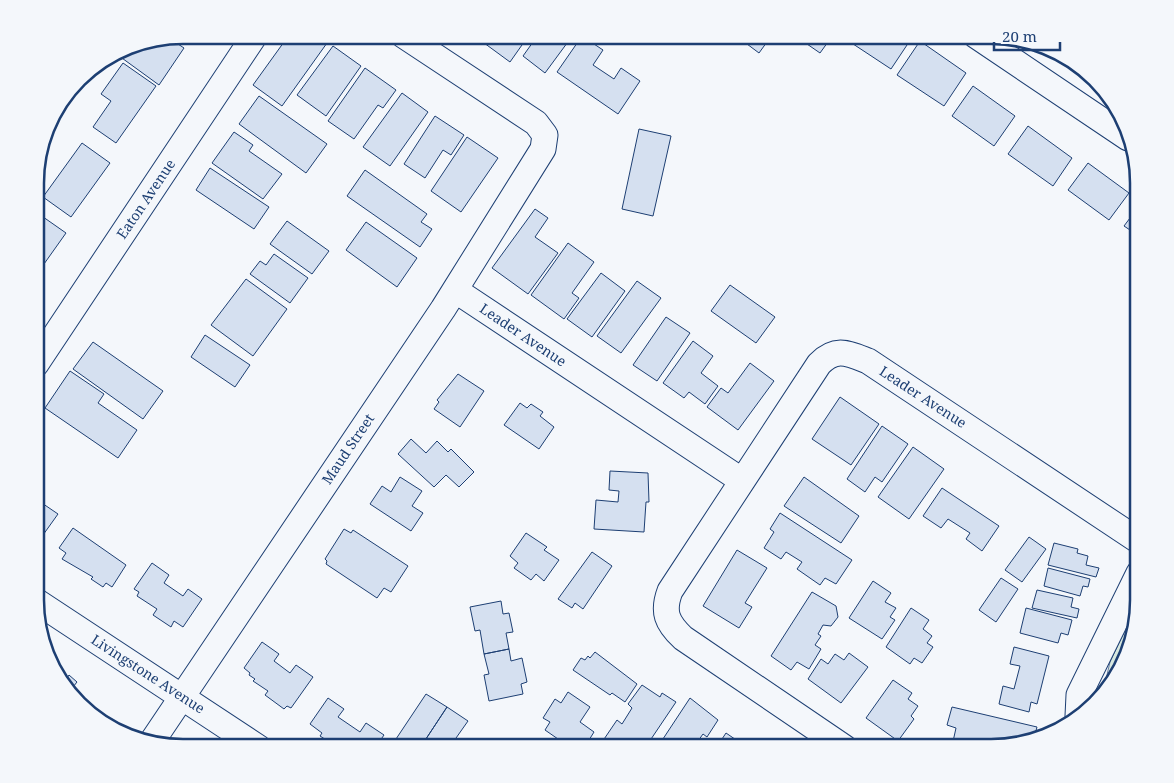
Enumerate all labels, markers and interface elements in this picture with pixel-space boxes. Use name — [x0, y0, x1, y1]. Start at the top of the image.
scale bar — [994, 20, 1060, 52]
text: 20 m — [1002, 26, 1037, 46]
street label: Eaton Avenue — [112, 155, 179, 242]
street label: Leader Avenue — [476, 299, 570, 371]
street label: Leader Avenue — [876, 361, 971, 432]
street label: Maud Street — [317, 410, 378, 488]
street label: Livingstone Avenue — [88, 630, 209, 717]

